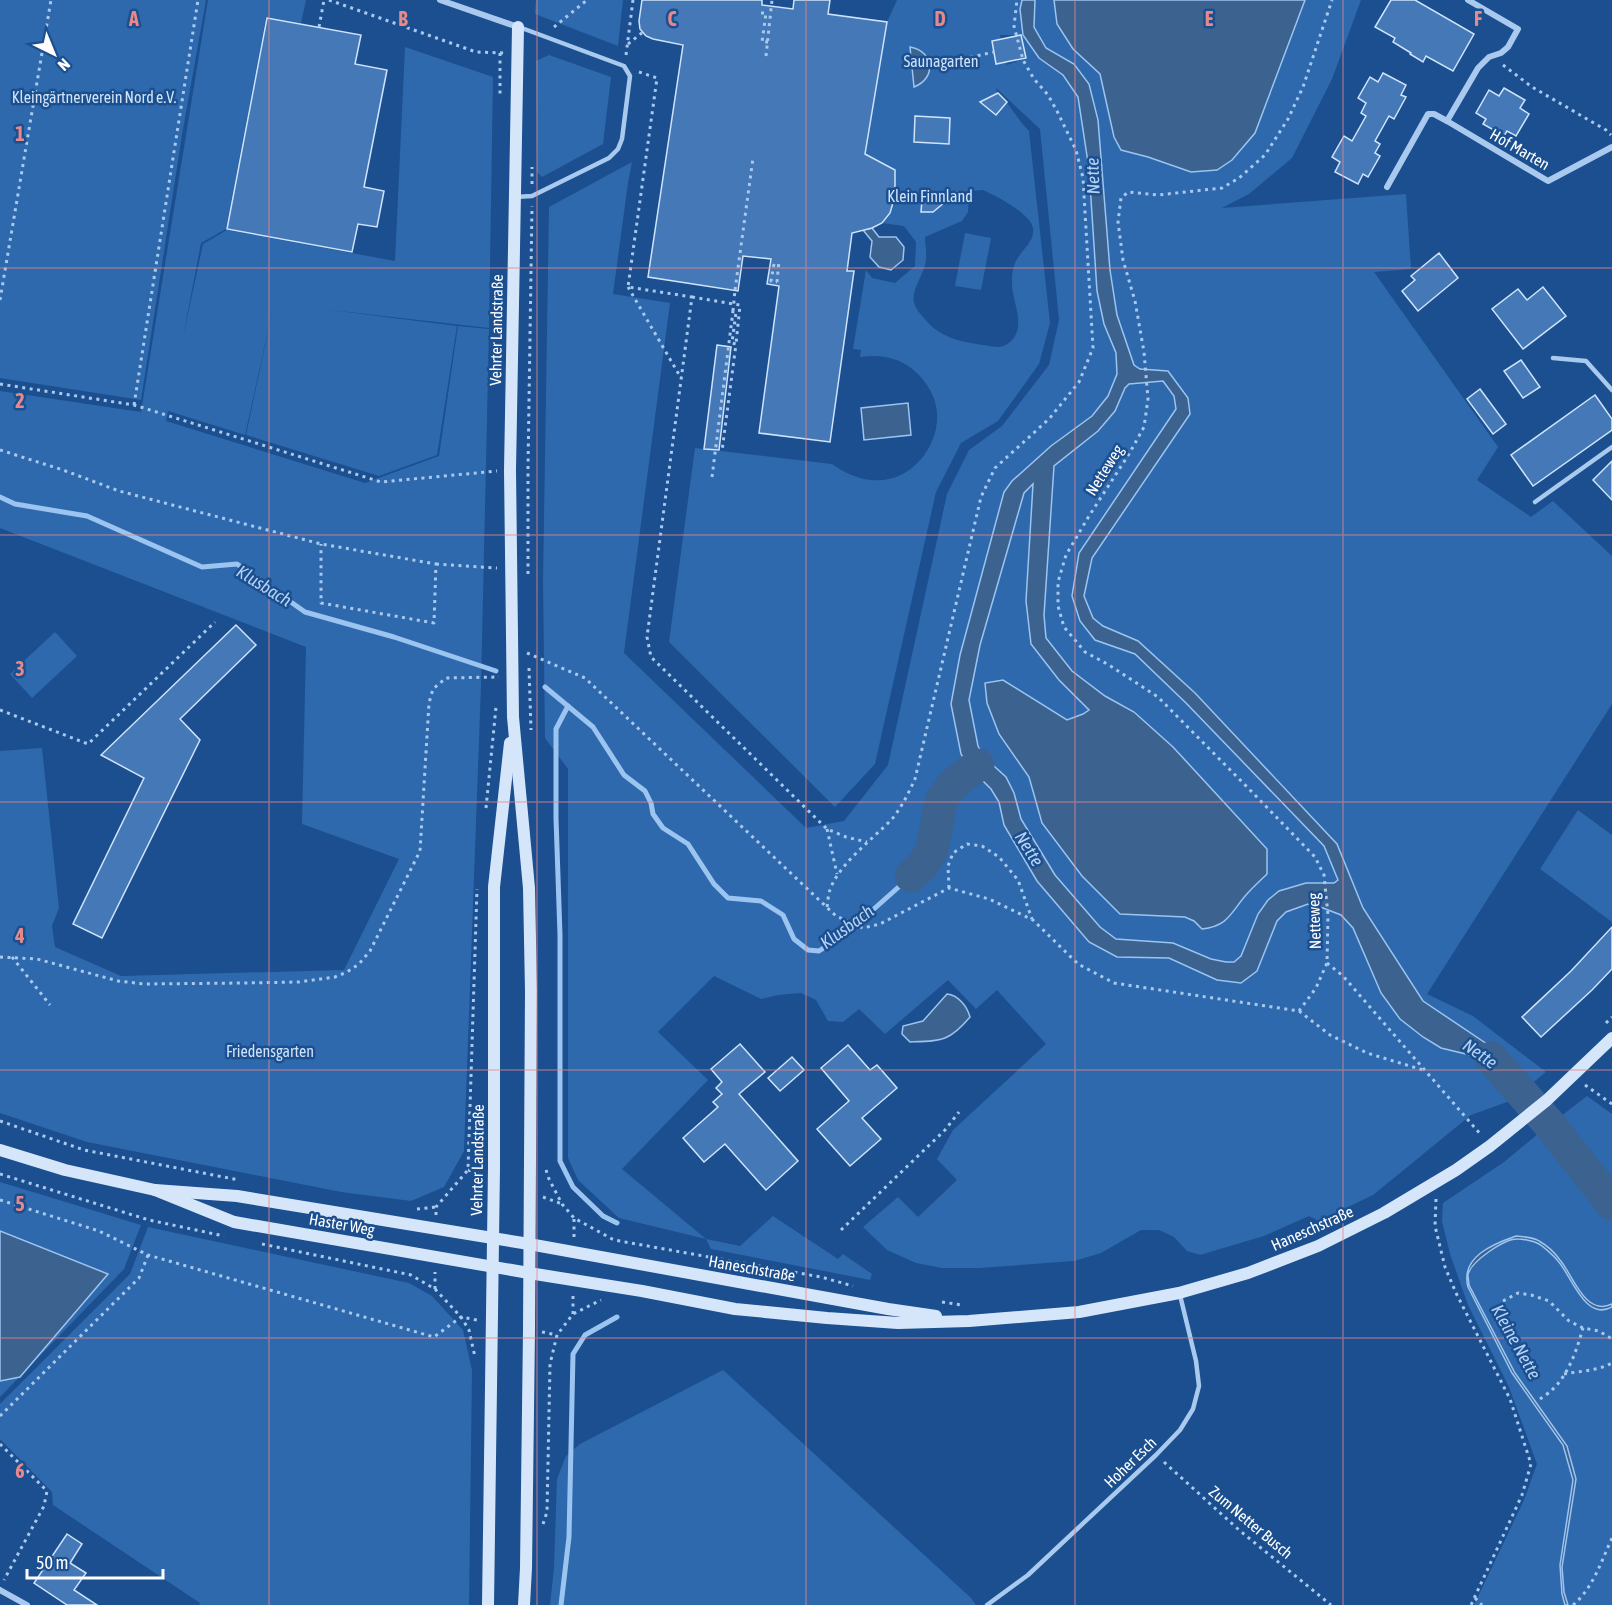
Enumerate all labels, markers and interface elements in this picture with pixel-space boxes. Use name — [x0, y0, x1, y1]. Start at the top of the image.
text: A — [128, 7, 139, 30]
text: B — [398, 7, 408, 30]
text: C — [668, 7, 677, 30]
text: D — [934, 7, 946, 30]
text: E — [1205, 7, 1214, 30]
text: F — [1474, 7, 1482, 30]
north arrow — [24, 24, 84, 84]
park label: Saunagarten — [903, 52, 979, 71]
text: N — [55, 55, 74, 75]
park label: Kleingärtnerverein Nord e.V. — [12, 88, 176, 107]
text: 1 — [15, 122, 25, 145]
street label: Hof Marten — [1487, 125, 1553, 173]
water label: Nette — [1081, 157, 1104, 195]
park label: Klein Finnland — [887, 187, 973, 205]
street label: Vehrter Landstraße — [486, 274, 506, 386]
text: 2 — [15, 389, 25, 412]
street label: Netteweg — [1081, 441, 1127, 499]
water label: Klusbach — [233, 561, 296, 611]
text: 3 — [15, 657, 25, 680]
water label: Nette — [1011, 827, 1048, 870]
street label: Netteweg — [1304, 892, 1325, 950]
water label: Klusbach — [816, 900, 878, 953]
text: 4 — [14, 924, 25, 947]
water label: Nette — [1459, 1034, 1502, 1073]
park label: Friedensgarten — [226, 1042, 314, 1061]
street label: Vehrter Landstraße — [467, 1104, 487, 1216]
text: 5 — [15, 1192, 25, 1215]
street label: Haneschstraße — [1268, 1202, 1356, 1254]
street label: Haster Weg — [308, 1209, 376, 1240]
street label: Haneschstraße — [707, 1251, 797, 1285]
water label: Kleine Nette — [1487, 1301, 1546, 1383]
street label: Hoher Esch — [1100, 1433, 1160, 1491]
text: 6 — [15, 1459, 25, 1482]
street label: Zum Netter Busch — [1206, 1482, 1296, 1562]
scale bar — [27, 1542, 164, 1580]
text: 50 m — [36, 1552, 68, 1573]

